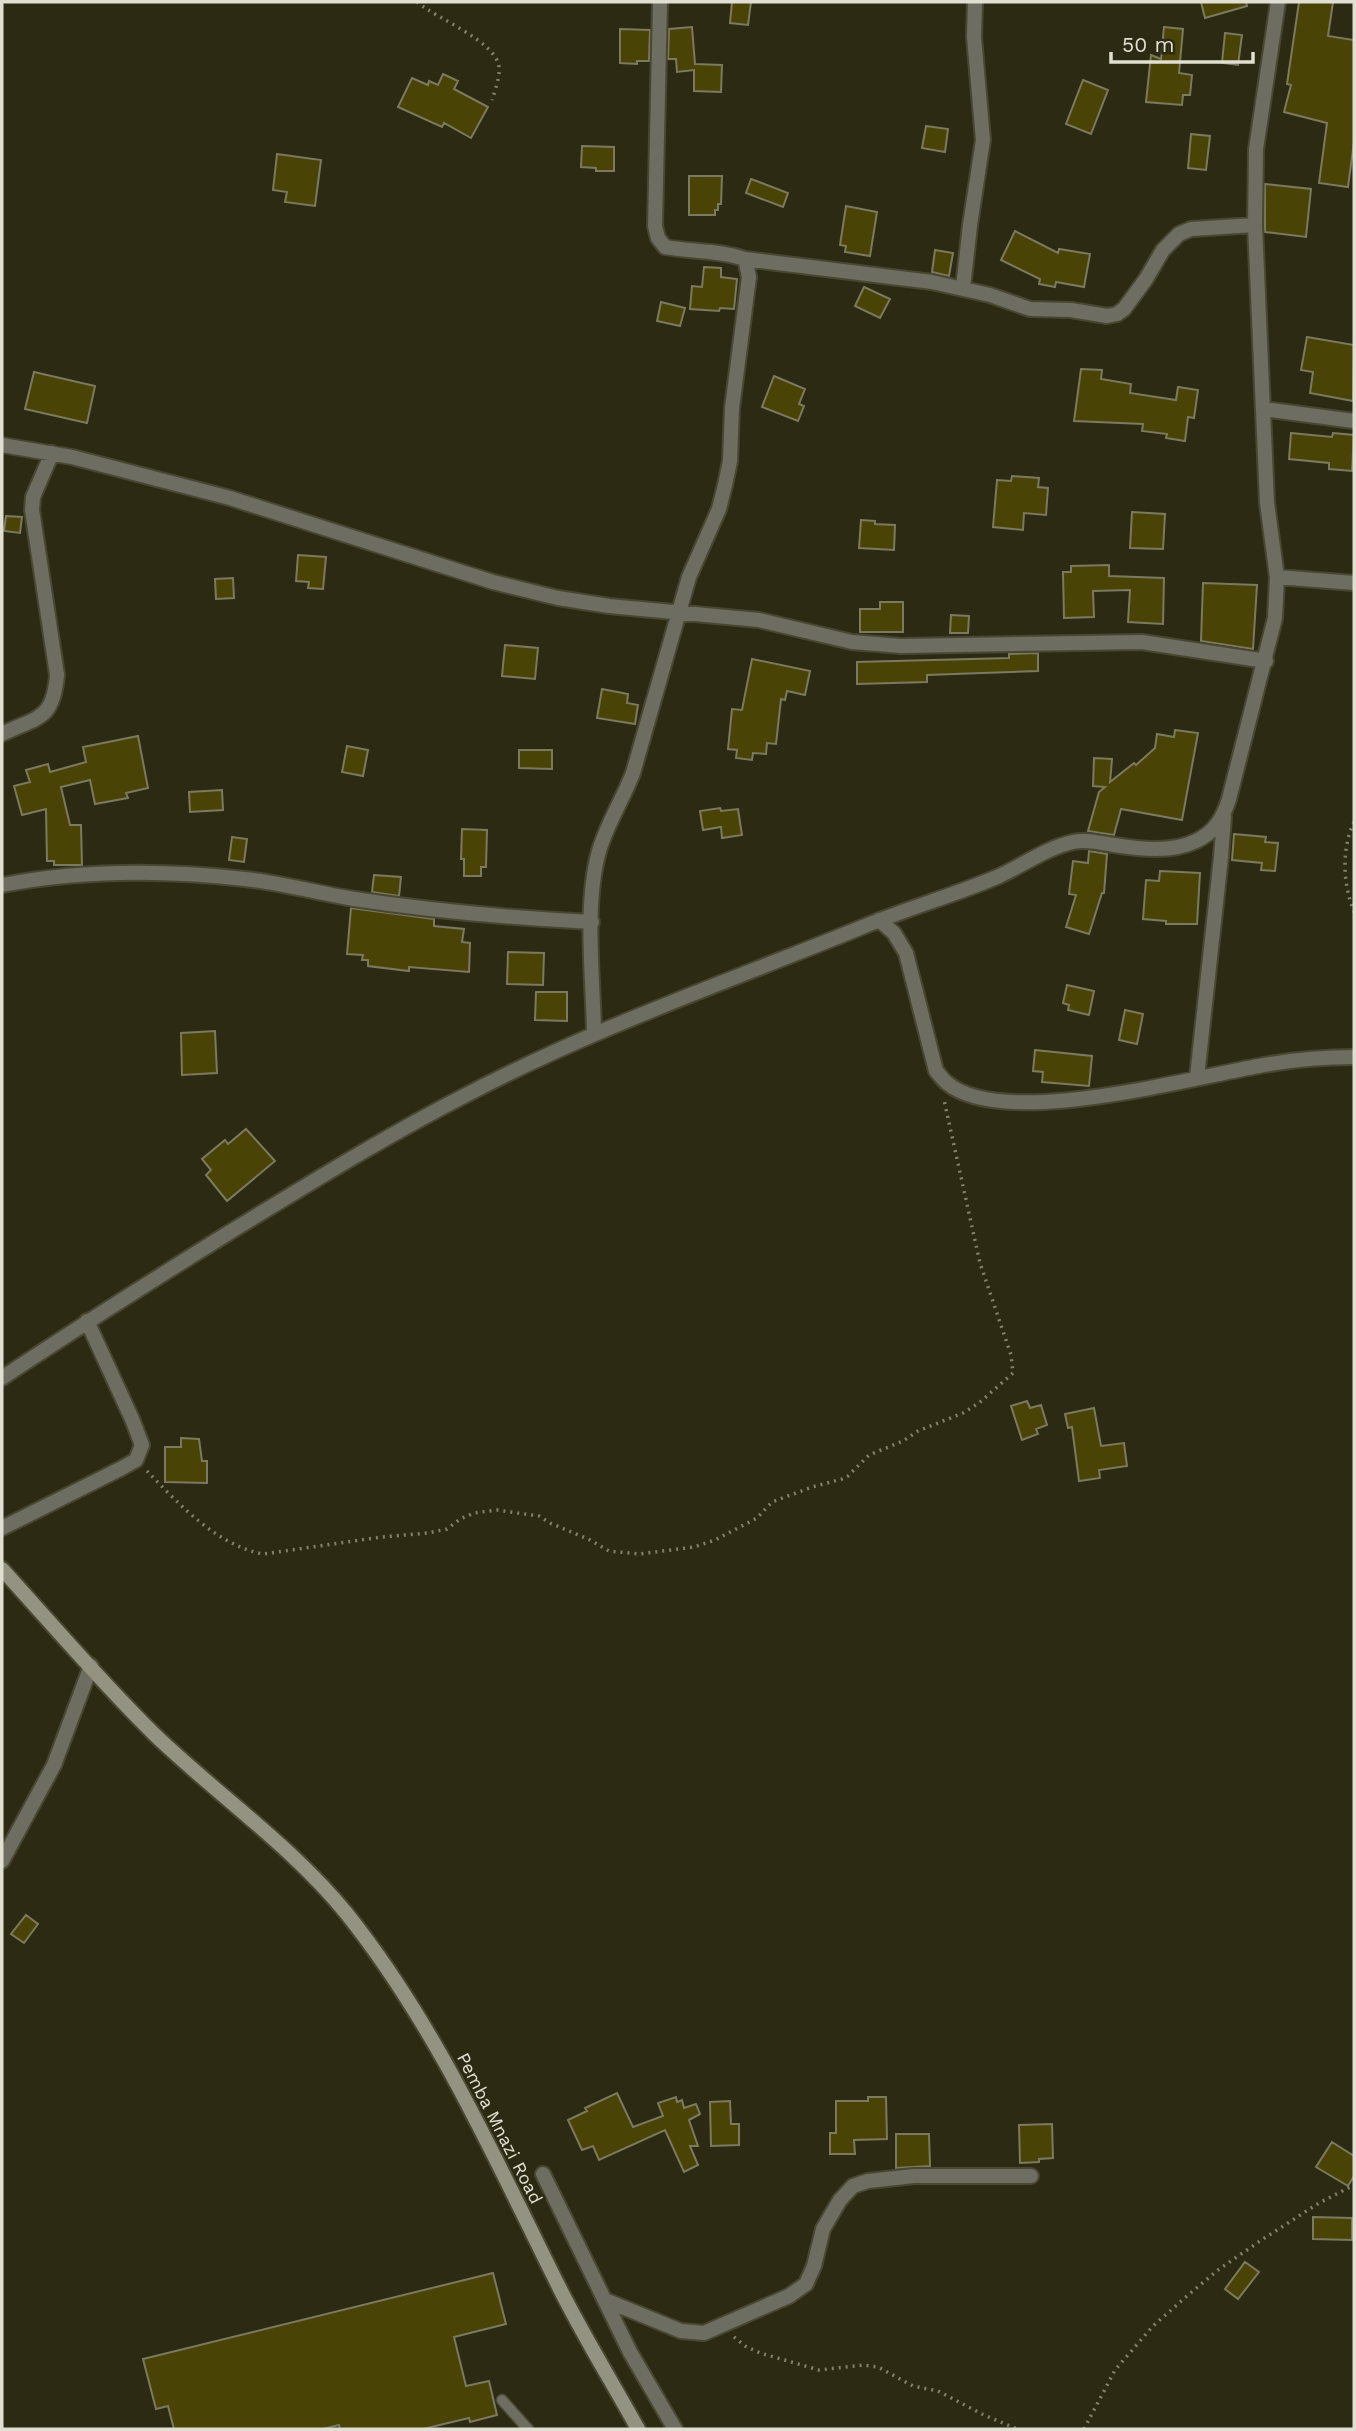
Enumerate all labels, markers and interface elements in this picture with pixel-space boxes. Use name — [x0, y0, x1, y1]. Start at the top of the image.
scale bar — [1111, 21, 1253, 65]
text: 50 m — [1122, 32, 1174, 57]
street label: Pemba Mnazi Road — [453, 2049, 547, 2207]

